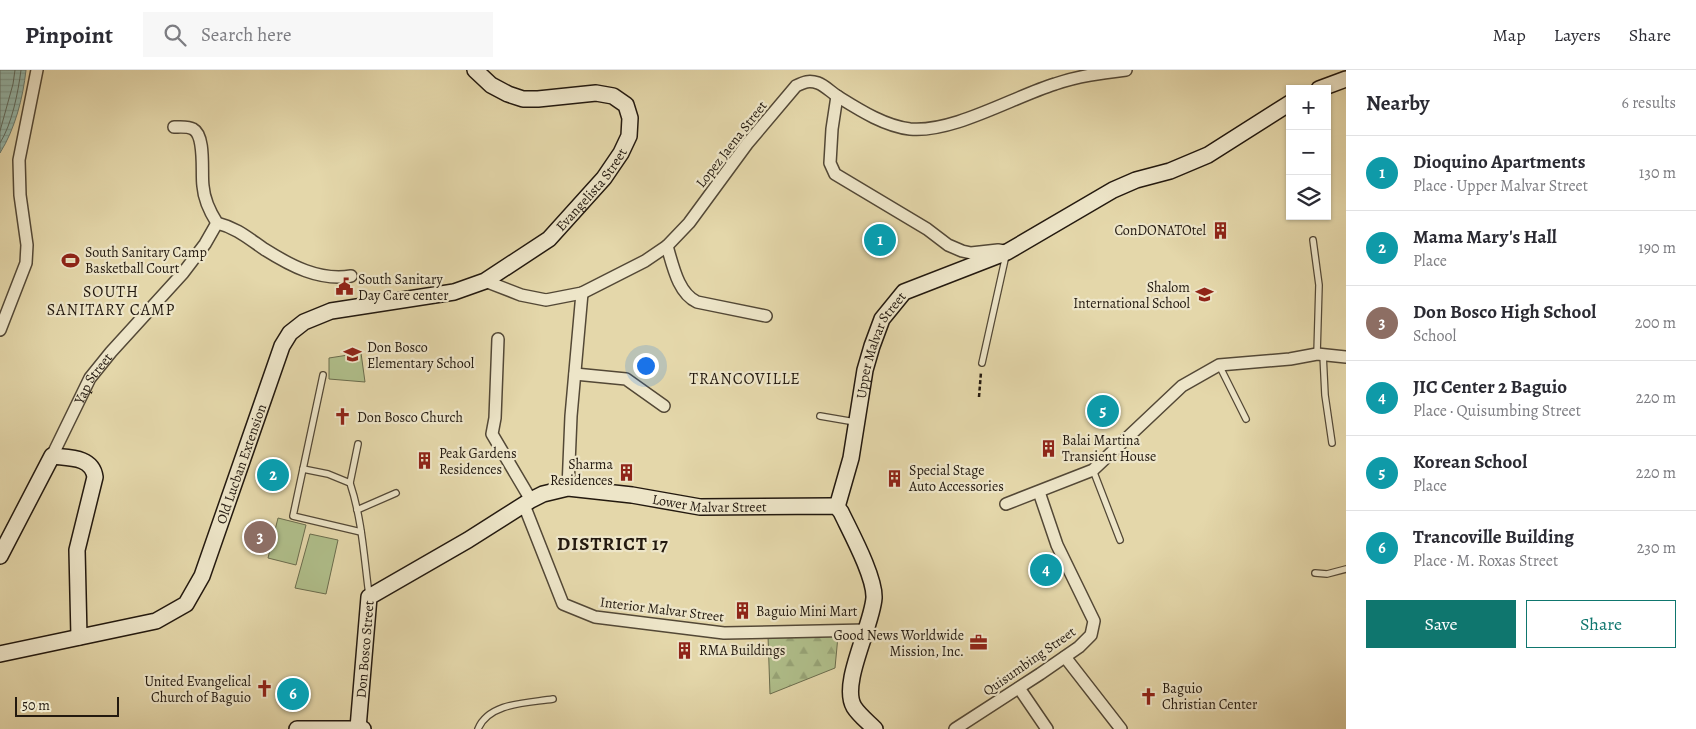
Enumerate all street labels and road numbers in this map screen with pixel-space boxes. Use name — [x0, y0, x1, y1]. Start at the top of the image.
street label: Lopez Jaena Street — [691, 97, 772, 192]
street label: Evangelista Street — [552, 145, 632, 235]
street label: Upper Malvar Street — [852, 288, 911, 400]
street label: Yap Street — [69, 349, 117, 408]
street label: Old Lucban Extension — [212, 401, 271, 527]
street label: Lower Malvar Street — [651, 490, 767, 517]
street label: Interior Malvar Street — [599, 592, 725, 627]
street label: Don Bosco Street — [352, 599, 379, 699]
street label: Quisumbing Street — [979, 622, 1080, 700]

